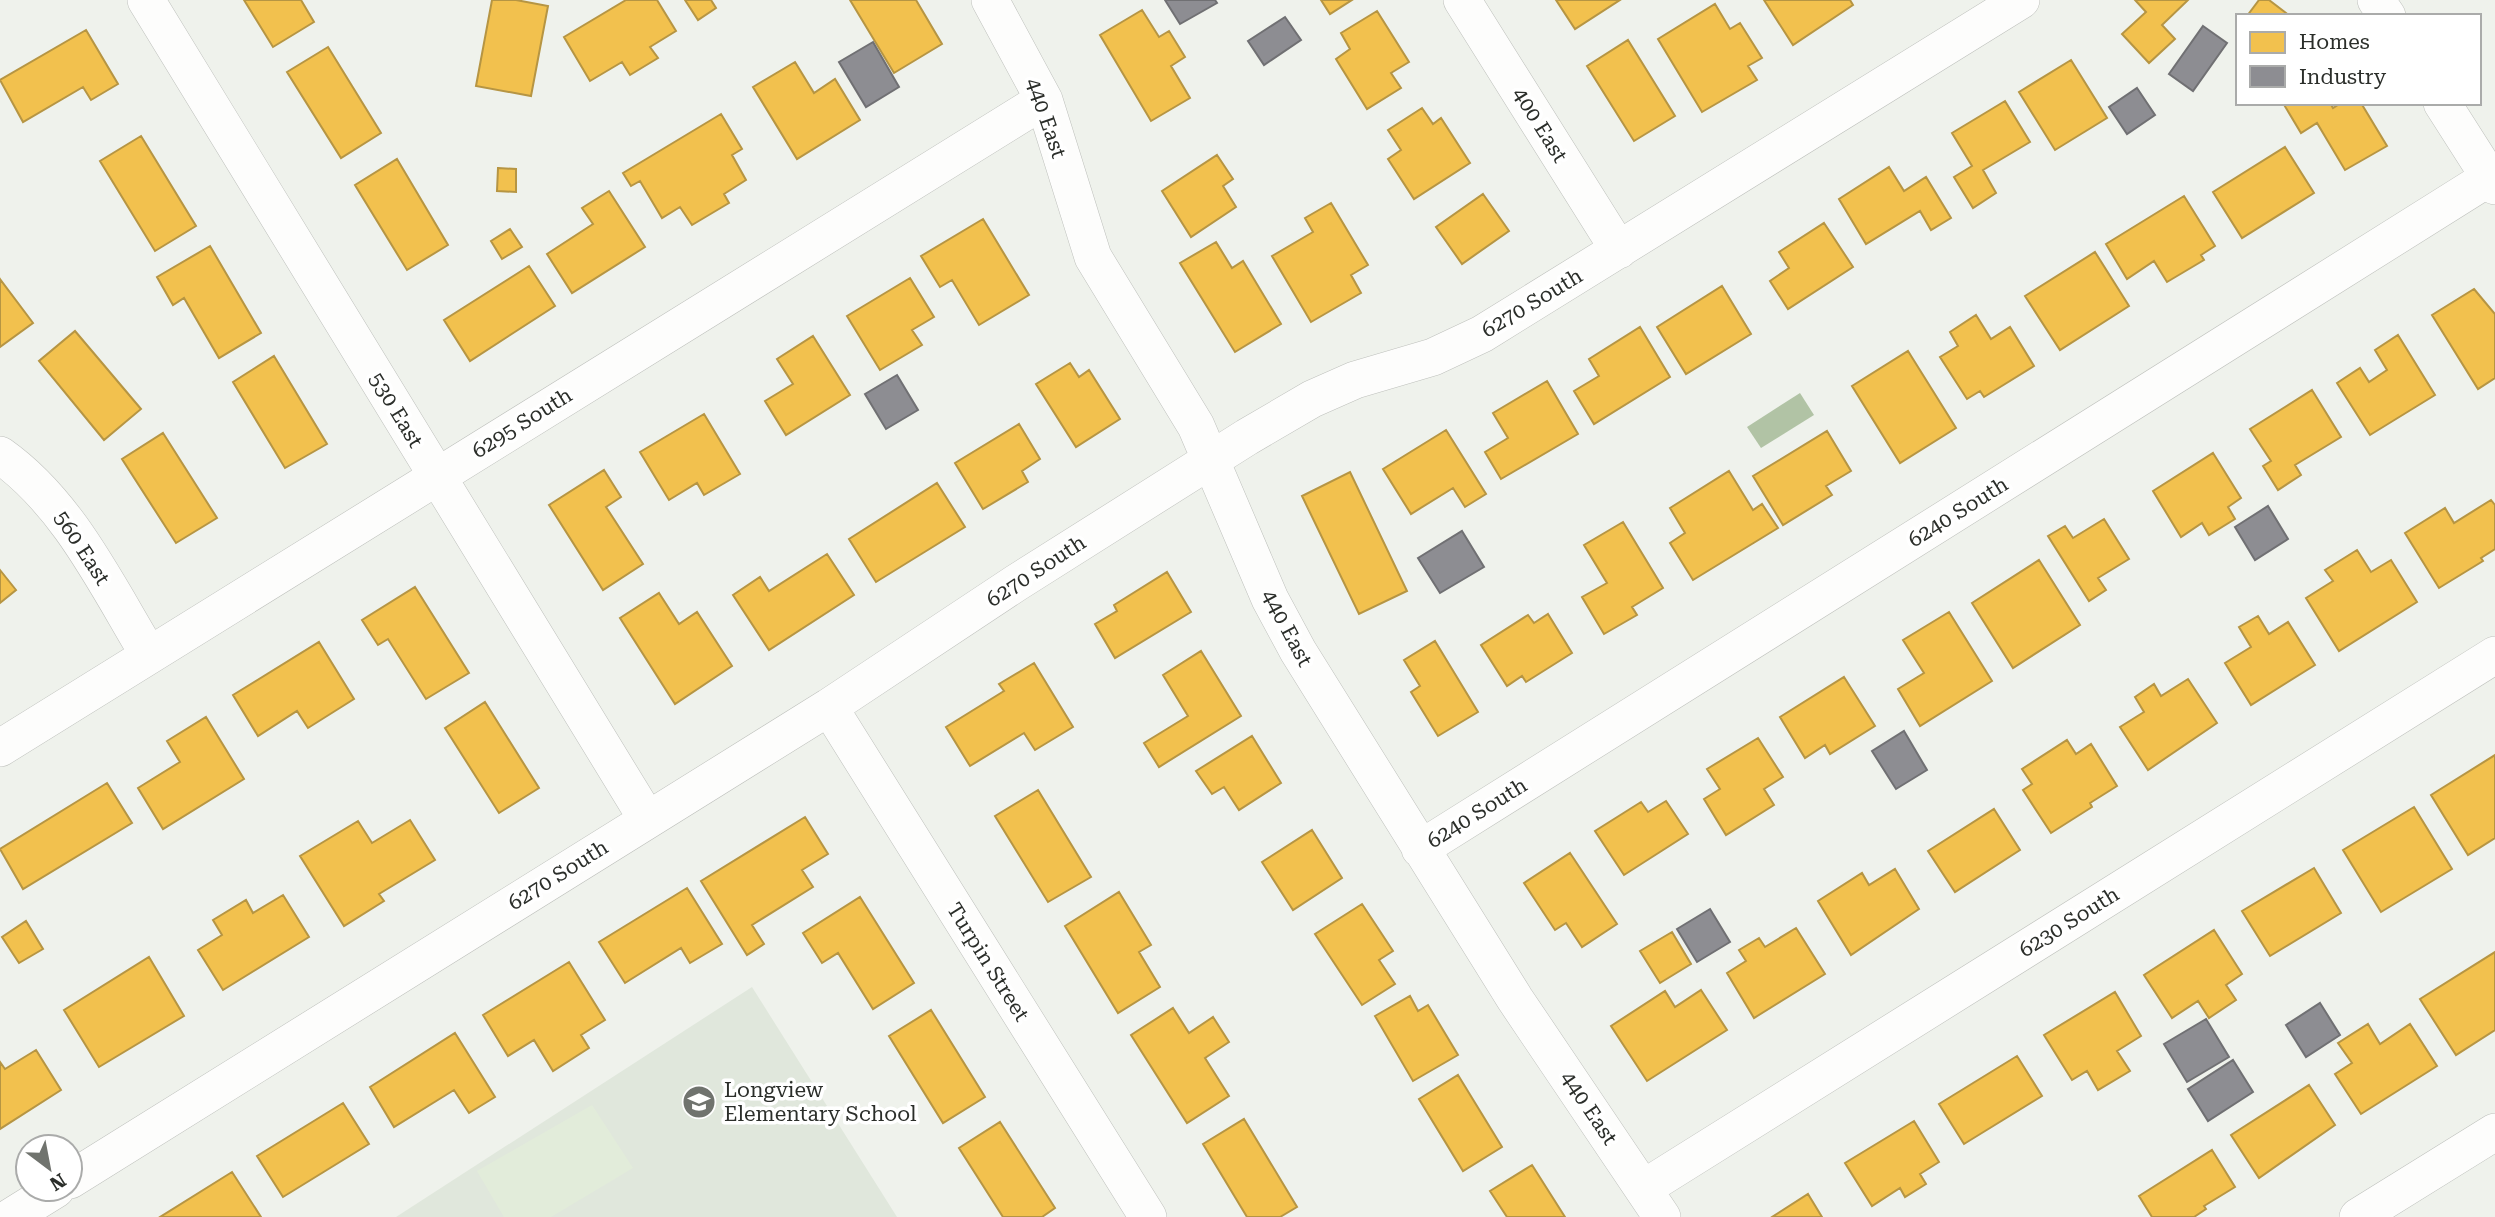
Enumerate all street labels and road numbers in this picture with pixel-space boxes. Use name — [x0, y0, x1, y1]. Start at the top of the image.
street label: 440 East — [1021, 75, 1071, 161]
street label: 400 East — [1508, 83, 1572, 167]
street label: 6270 South — [1477, 263, 1587, 342]
street label: 530 East — [364, 368, 428, 452]
street label: 6295 South — [468, 383, 577, 463]
street label: 6240 South — [1904, 472, 2013, 552]
street label: 560 East — [49, 507, 115, 590]
street label: 6270 South — [982, 530, 1090, 612]
street label: 440 East — [1257, 586, 1317, 671]
street label: 6240 South — [1423, 773, 1532, 853]
street label: 6270 South — [504, 835, 613, 915]
street label: 6230 South — [2015, 882, 2124, 962]
street label: Turpin Street — [942, 898, 1034, 1026]
street label: 440 East — [1556, 1067, 1622, 1149]

